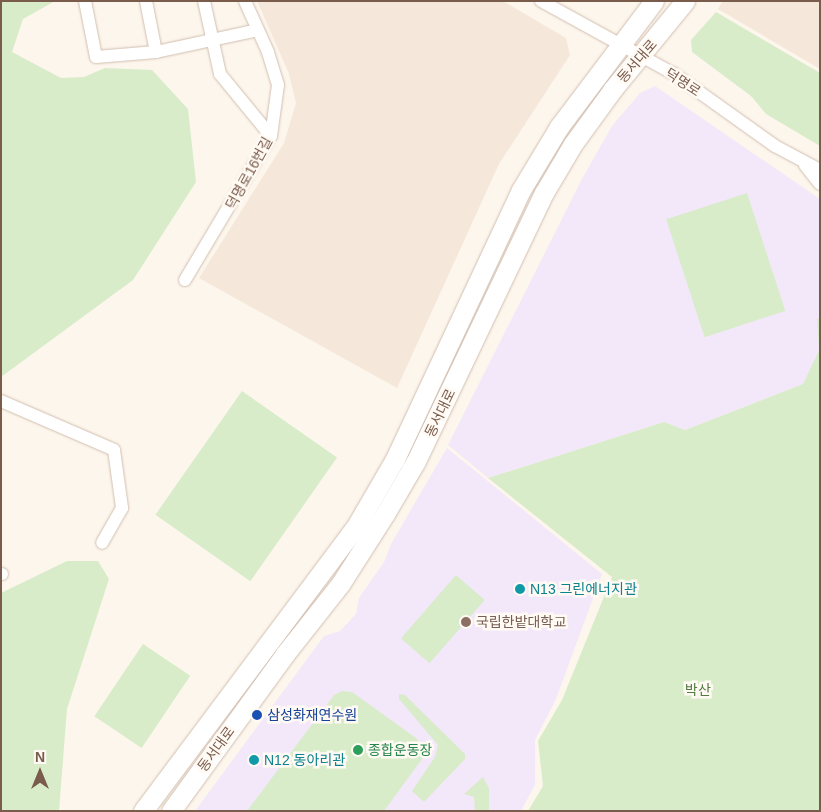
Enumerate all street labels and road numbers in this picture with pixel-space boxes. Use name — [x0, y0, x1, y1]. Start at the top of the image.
street label: 동서대로 — [614, 36, 660, 86]
street label: 덕명로 — [662, 64, 704, 100]
street label: 덕명로16번길 — [222, 134, 276, 212]
street label: 동서대로 — [421, 386, 459, 440]
street label: 동서대로 — [194, 723, 238, 775]

